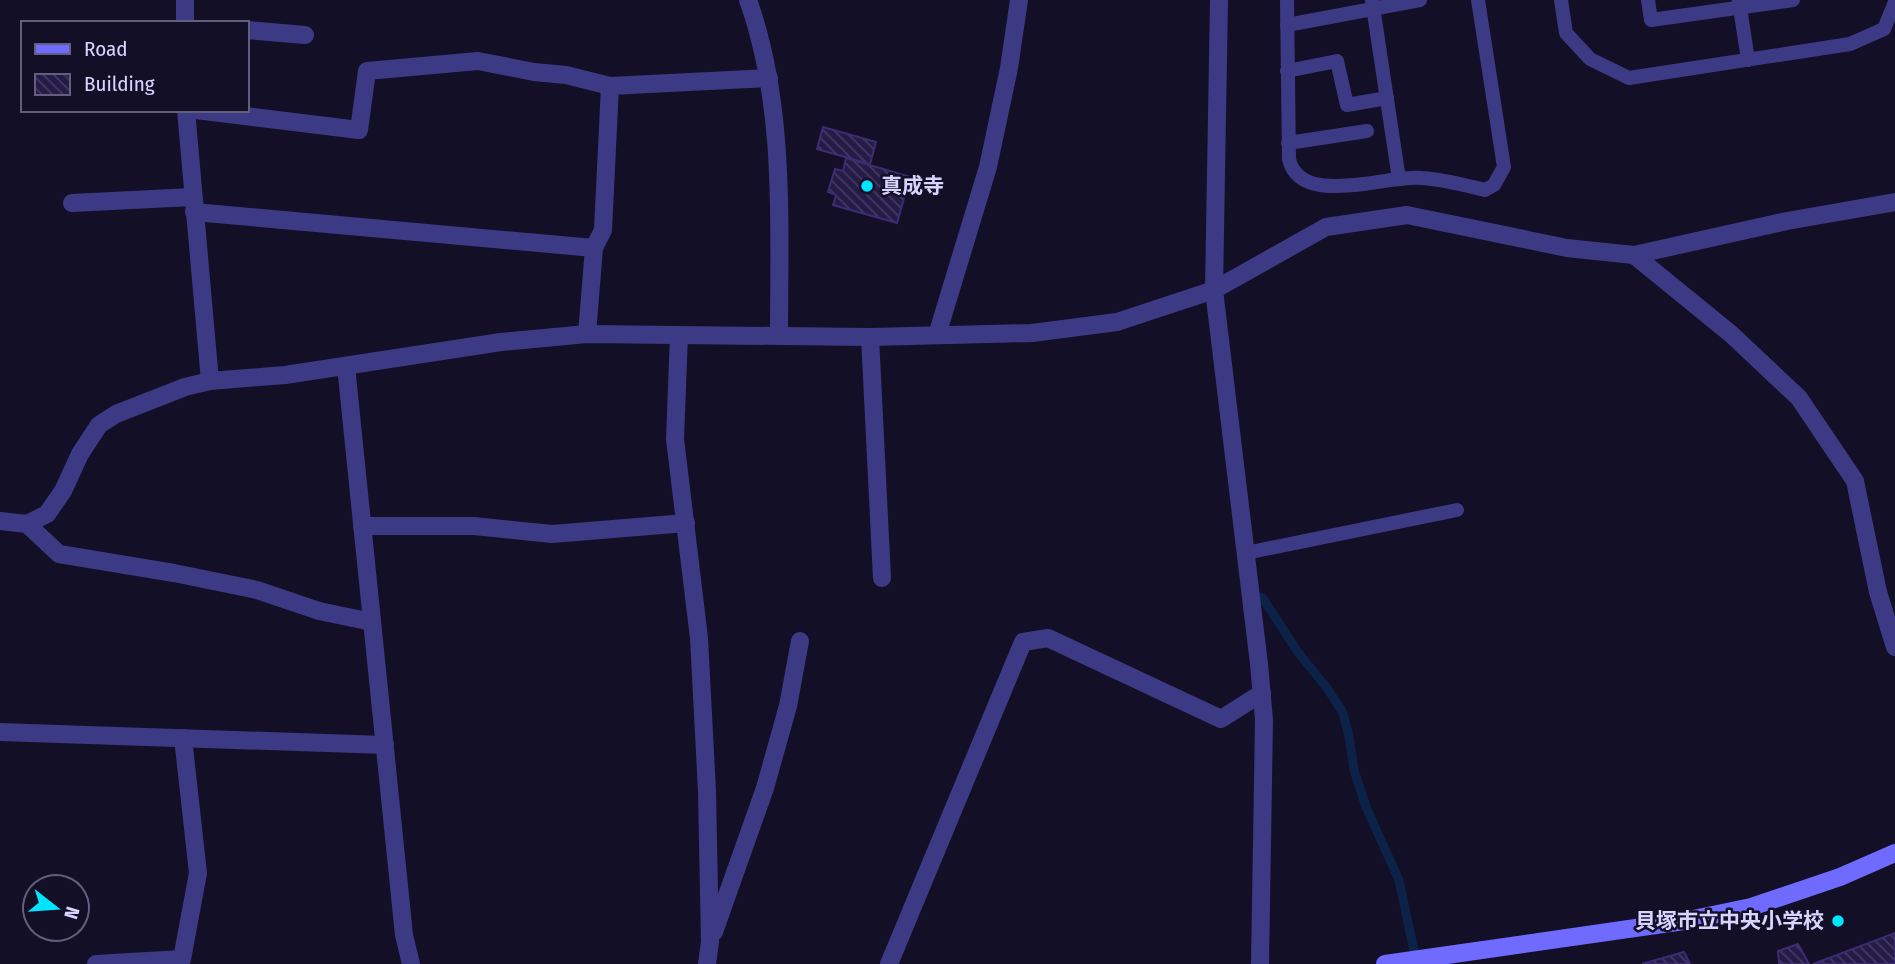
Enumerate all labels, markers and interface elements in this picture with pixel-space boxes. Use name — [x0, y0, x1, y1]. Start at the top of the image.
legend — [21, 21, 248, 112]
text: Road — [84, 36, 128, 62]
text: Building — [84, 71, 155, 97]
place label: 真成寺 — [881, 173, 944, 199]
marker: 真成寺 — [859, 178, 875, 194]
north arrow — [21, 873, 91, 943]
text: N — [59, 904, 84, 922]
place label: 貝塚市立中央小学校 — [1635, 908, 1824, 934]
marker: 貝塚市立中央小学校 — [1830, 913, 1846, 929]

